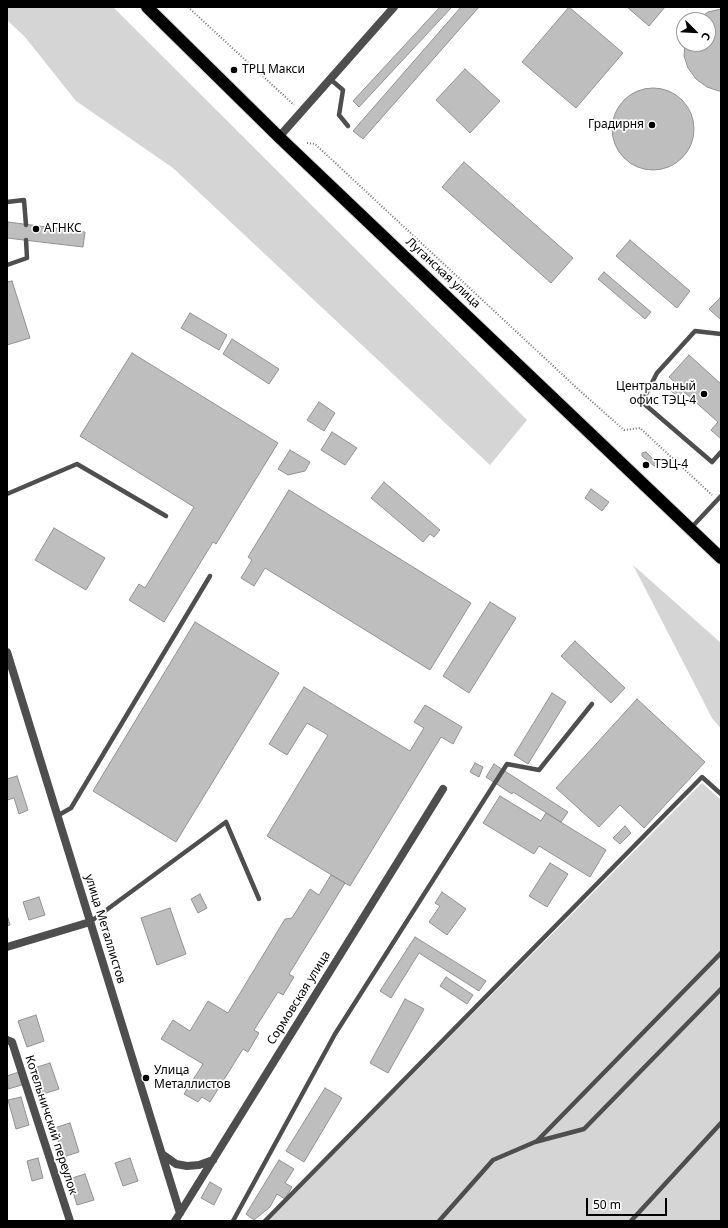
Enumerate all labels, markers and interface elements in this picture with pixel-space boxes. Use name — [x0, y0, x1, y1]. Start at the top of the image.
north arrow — [676, 12, 716, 52]
text: С — [698, 30, 715, 43]
place label: ТРЦ Макси — [242, 63, 305, 77]
marker: ТРЦ Макси — [229, 65, 239, 75]
place label: Градирня — [588, 118, 644, 132]
marker: Градирня — [647, 120, 657, 130]
place label: АГНКС — [44, 222, 82, 236]
marker: АГНКС — [31, 224, 41, 234]
street label: Луганская улица — [403, 235, 483, 311]
place label: Центральный офис ТЭЦ-4 — [616, 380, 696, 408]
marker: Центральный офис ТЭЦ-4 — [699, 389, 709, 399]
place label: ТЭЦ-4 — [654, 458, 688, 472]
marker: ТЭЦ-4 — [641, 460, 651, 470]
street label: улица Металлистов — [82, 873, 128, 985]
street label: Сормовская улица — [264, 948, 334, 1048]
street label: Котельничский переулок — [22, 1054, 80, 1196]
place label: Улица Металлистов — [154, 1064, 230, 1092]
marker: Улица Металлистов — [141, 1073, 151, 1083]
scale bar — [588, 1190, 669, 1216]
text: 50 m — [593, 1196, 621, 1213]

